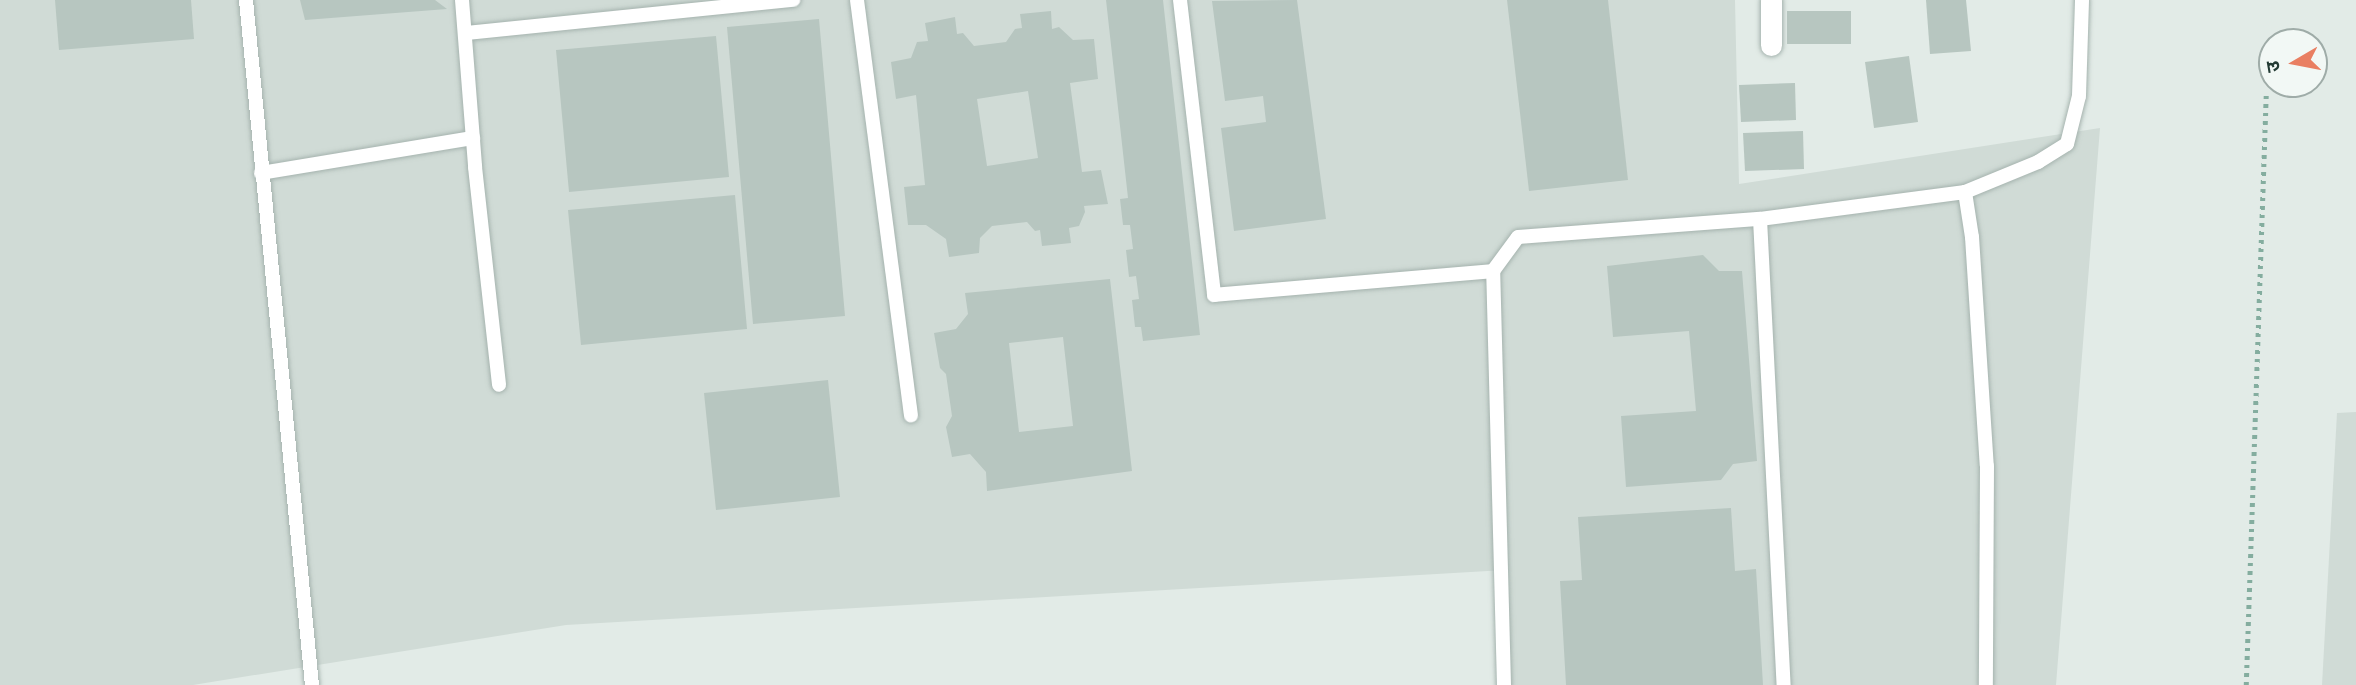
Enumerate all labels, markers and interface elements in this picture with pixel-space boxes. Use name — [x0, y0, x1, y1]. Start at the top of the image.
north arrow — [2258, 28, 2328, 98]
text: उ — [2263, 59, 2284, 74]

